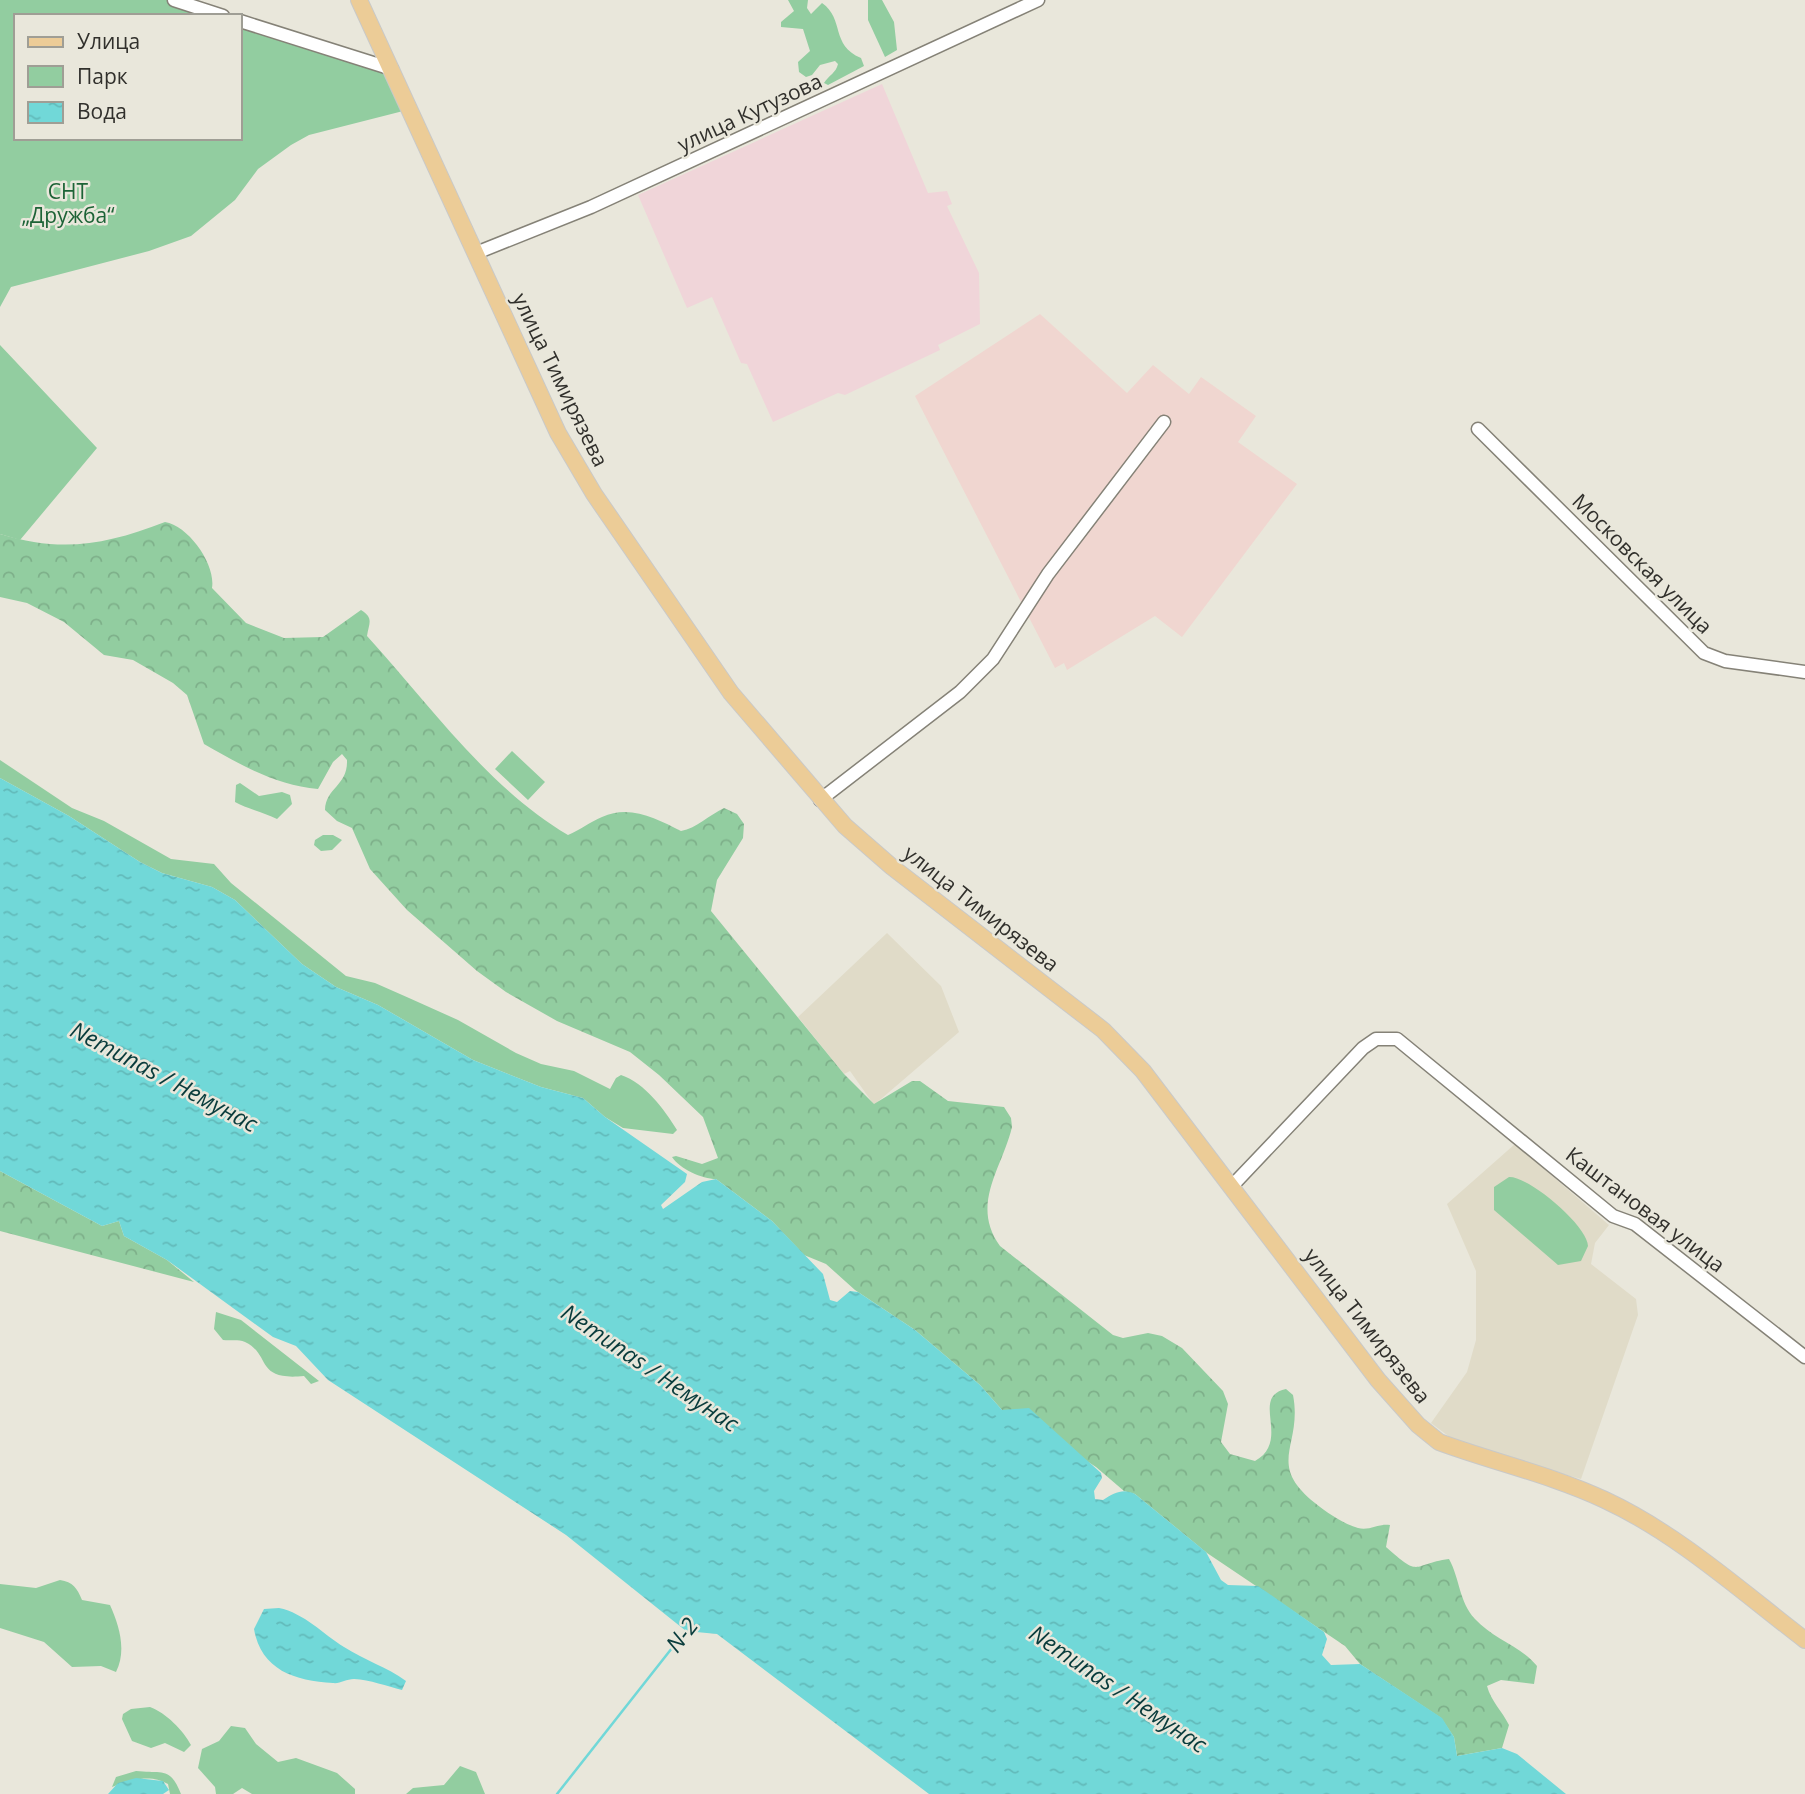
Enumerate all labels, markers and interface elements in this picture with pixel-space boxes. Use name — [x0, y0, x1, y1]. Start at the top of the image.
legend — [14, 14, 242, 140]
text: Улица — [77, 27, 140, 55]
text: Парк — [77, 62, 128, 90]
street label: улица Кутузова — [673, 66, 826, 158]
text: Вода — [77, 97, 127, 125]
park label: СНТ „Дружба“ — [21, 177, 115, 229]
street label: улица Тимирязева — [507, 288, 615, 471]
street label: Московская улица — [1567, 487, 1719, 639]
street label: улица Тимирязева — [898, 839, 1065, 978]
water label: Nemunas / Немунас — [65, 1013, 264, 1139]
street label: Каштановая улица — [1560, 1140, 1731, 1278]
street label: улица Тимирязева — [1298, 1242, 1437, 1409]
water label: Nemunas / Немунас — [555, 1296, 746, 1439]
water label: N-2 — [658, 1610, 705, 1658]
water label: Nemunas / Немунас — [1023, 1617, 1214, 1760]

